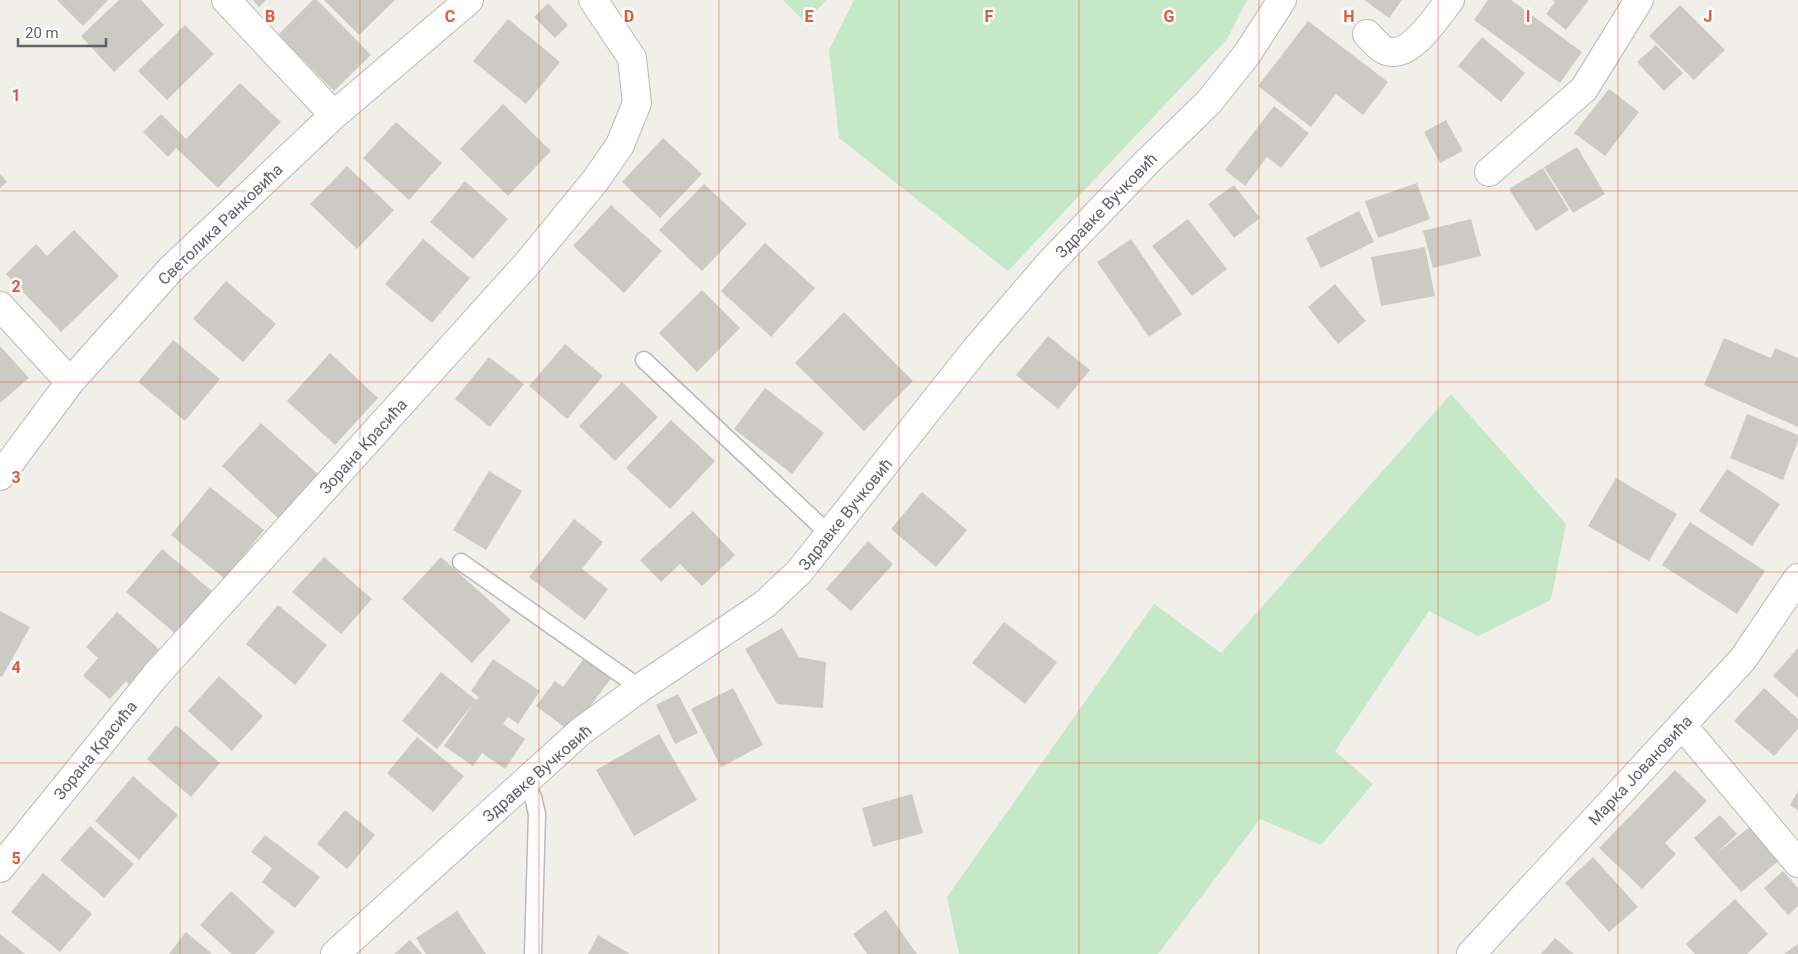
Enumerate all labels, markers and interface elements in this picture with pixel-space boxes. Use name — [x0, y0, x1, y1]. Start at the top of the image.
text: B — [265, 7, 275, 26]
text: C — [445, 7, 455, 26]
text: D — [624, 7, 634, 26]
text: E — [805, 7, 814, 26]
text: F — [985, 7, 994, 26]
text: G — [1164, 7, 1175, 26]
text: H — [1343, 7, 1355, 26]
text: I — [1526, 7, 1530, 26]
text: J — [1704, 7, 1712, 26]
scale bar — [18, 15, 105, 47]
text: 20 m — [25, 24, 59, 42]
text: 1 — [11, 86, 21, 105]
street label: Здравке Вучковић — [1051, 149, 1161, 262]
street label: Светолика Ранковића — [154, 160, 287, 289]
text: 2 — [11, 277, 21, 296]
street label: Зорана Красића — [316, 395, 411, 498]
street label: Здравке Вучковић — [794, 455, 896, 574]
text: 3 — [11, 468, 21, 487]
text: 4 — [11, 658, 21, 677]
street label: Зорана Красића — [50, 697, 141, 803]
street label: Марка Јовановића — [1585, 711, 1696, 829]
street label: Здравке Вучковић — [479, 721, 596, 826]
text: 5 — [11, 849, 21, 868]

